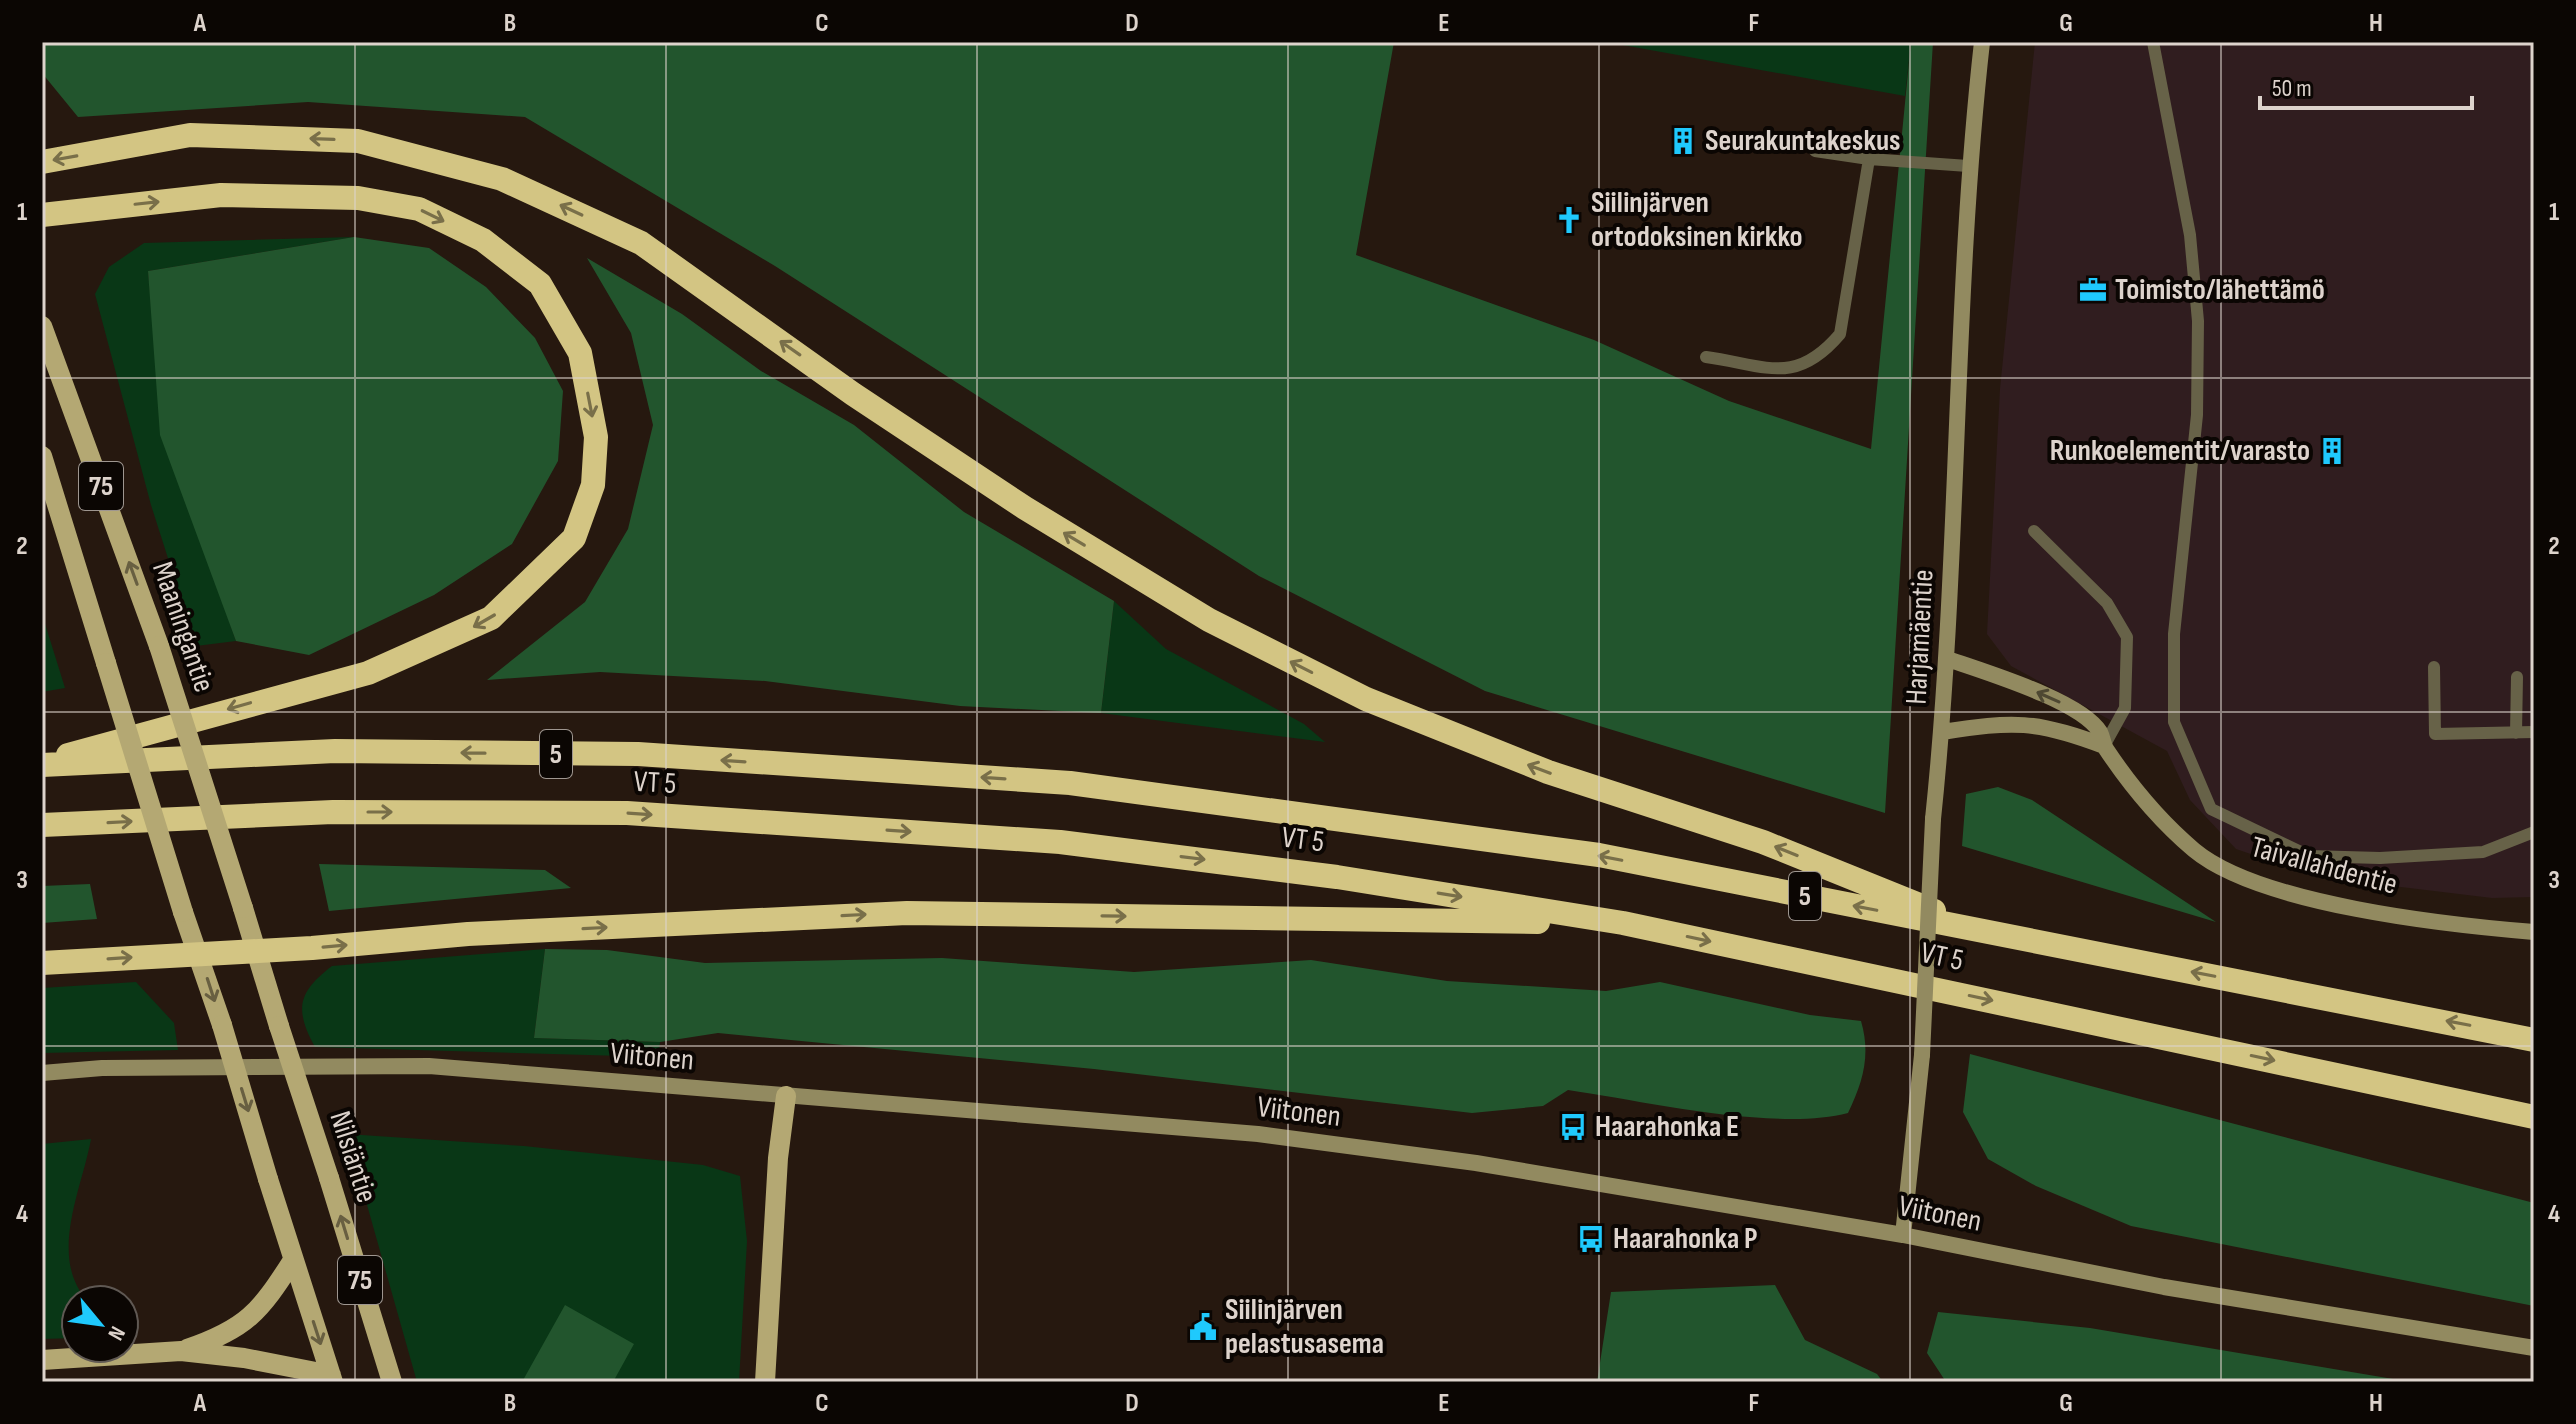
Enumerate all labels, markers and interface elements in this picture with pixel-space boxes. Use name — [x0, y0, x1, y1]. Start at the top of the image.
text: A — [193, 8, 207, 39]
text: B — [504, 8, 516, 39]
text: C — [815, 8, 829, 39]
text: D — [1125, 8, 1139, 39]
text: E — [1438, 8, 1450, 39]
text: F — [1749, 8, 1760, 39]
text: G — [2059, 8, 2073, 39]
text: H — [2369, 8, 2383, 39]
scale bar — [2260, 60, 2472, 110]
text: 50 m — [2272, 74, 2312, 103]
place label: Seurakuntakeskus — [1705, 123, 1901, 159]
building icon: Seurakuntakeskus — [1668, 126, 1698, 156]
one-way arrow — [309, 132, 336, 147]
one-way arrow — [52, 151, 78, 166]
place label: Siilinjärven ortodoksinen kirkko — [1591, 185, 1803, 255]
one-way arrow — [133, 196, 160, 211]
text: 1 — [17, 197, 27, 228]
text: 1 — [2549, 197, 2559, 228]
one-way arrow — [559, 202, 583, 217]
church icon: Siilinjärven ortodoksinen kirkko — [1554, 205, 1584, 235]
one-way arrow — [421, 209, 445, 224]
place label: Toimisto/lähettämö — [2115, 272, 2325, 308]
office icon: Toimisto/lähettämö — [2078, 275, 2108, 305]
one-way arrow — [779, 340, 801, 356]
one-way arrow — [584, 392, 599, 417]
place label: Runkoelementit/varasto — [2050, 433, 2310, 469]
building icon: Runkoelementit/varasto — [2317, 436, 2347, 466]
road number: 75 — [79, 462, 123, 510]
one-way arrow — [1064, 530, 1086, 547]
text: 2 — [16, 531, 28, 562]
text: 2 — [2548, 531, 2560, 562]
street label: Maaningantie — [144, 557, 222, 697]
one-way arrow — [124, 561, 139, 586]
street label: Harjamäentie — [1898, 569, 1942, 705]
one-way arrow — [473, 613, 496, 629]
one-way arrow — [1289, 658, 1313, 674]
one-way arrow — [2036, 689, 2060, 704]
one-way arrow — [227, 699, 253, 714]
road number: 5 — [540, 730, 572, 778]
one-way arrow — [460, 745, 487, 761]
one-way arrow — [720, 753, 747, 768]
one-way arrow — [1527, 761, 1552, 775]
street label: VT 5 — [633, 764, 677, 802]
one-way arrow — [980, 770, 1007, 785]
one-way arrow — [366, 804, 393, 820]
one-way arrow — [626, 807, 653, 822]
one-way arrow — [106, 814, 133, 829]
street label: VT 5 — [1280, 820, 1326, 860]
one-way arrow — [885, 824, 912, 839]
street label: Taivallahdentie — [2247, 829, 2401, 903]
one-way arrow — [1774, 843, 1799, 857]
one-way arrow — [1598, 849, 1623, 864]
one-way arrow — [1179, 851, 1206, 866]
text: 3 — [16, 865, 28, 896]
text: 3 — [2548, 865, 2560, 896]
road number: 5 — [1789, 872, 1821, 920]
one-way arrow — [1437, 888, 1462, 903]
one-way arrow — [1853, 900, 1878, 915]
one-way arrow — [840, 908, 867, 923]
one-way arrow — [1100, 908, 1127, 923]
one-way arrow — [581, 920, 608, 935]
one-way arrow — [1686, 932, 1711, 947]
street label: VT 5 — [1917, 935, 1967, 979]
one-way arrow — [321, 938, 348, 953]
one-way arrow — [106, 950, 133, 965]
one-way arrow — [2190, 965, 2216, 980]
one-way arrow — [204, 976, 219, 1002]
one-way arrow — [1968, 991, 1993, 1006]
one-way arrow — [2446, 1015, 2471, 1030]
street label: Viitonen — [609, 1035, 695, 1079]
one-way arrow — [2249, 1051, 2275, 1066]
one-way arrow — [238, 1087, 253, 1112]
street label: Viitonen — [1255, 1089, 1343, 1135]
street label: Nilsiäntie — [321, 1107, 385, 1207]
place label: Haarahonka E — [1595, 1109, 1739, 1145]
bus stop icon: Haarahonka E — [1558, 1112, 1588, 1142]
street label: Viitonen — [1895, 1188, 1985, 1240]
text: 4 — [16, 1199, 28, 1230]
text: 4 — [2548, 1199, 2560, 1230]
one-way arrow — [336, 1215, 351, 1241]
place label: Haarahonka P — [1613, 1221, 1758, 1257]
bus stop icon: Haarahonka P — [1576, 1224, 1606, 1254]
road number: 75 — [338, 1256, 382, 1304]
north arrow — [60, 1284, 140, 1364]
place label: Siilinjärven pelastusasema — [1225, 1292, 1384, 1362]
public building icon: Siilinjärven pelastusasema — [1188, 1312, 1218, 1342]
one-way arrow — [311, 1320, 326, 1345]
text: N — [102, 1321, 131, 1345]
text: A — [193, 1388, 207, 1419]
text: B — [504, 1388, 516, 1419]
text: C — [815, 1388, 829, 1419]
text: D — [1125, 1388, 1139, 1419]
text: E — [1438, 1388, 1450, 1419]
text: F — [1749, 1388, 1760, 1419]
text: G — [2059, 1388, 2073, 1419]
text: H — [2369, 1388, 2383, 1419]

